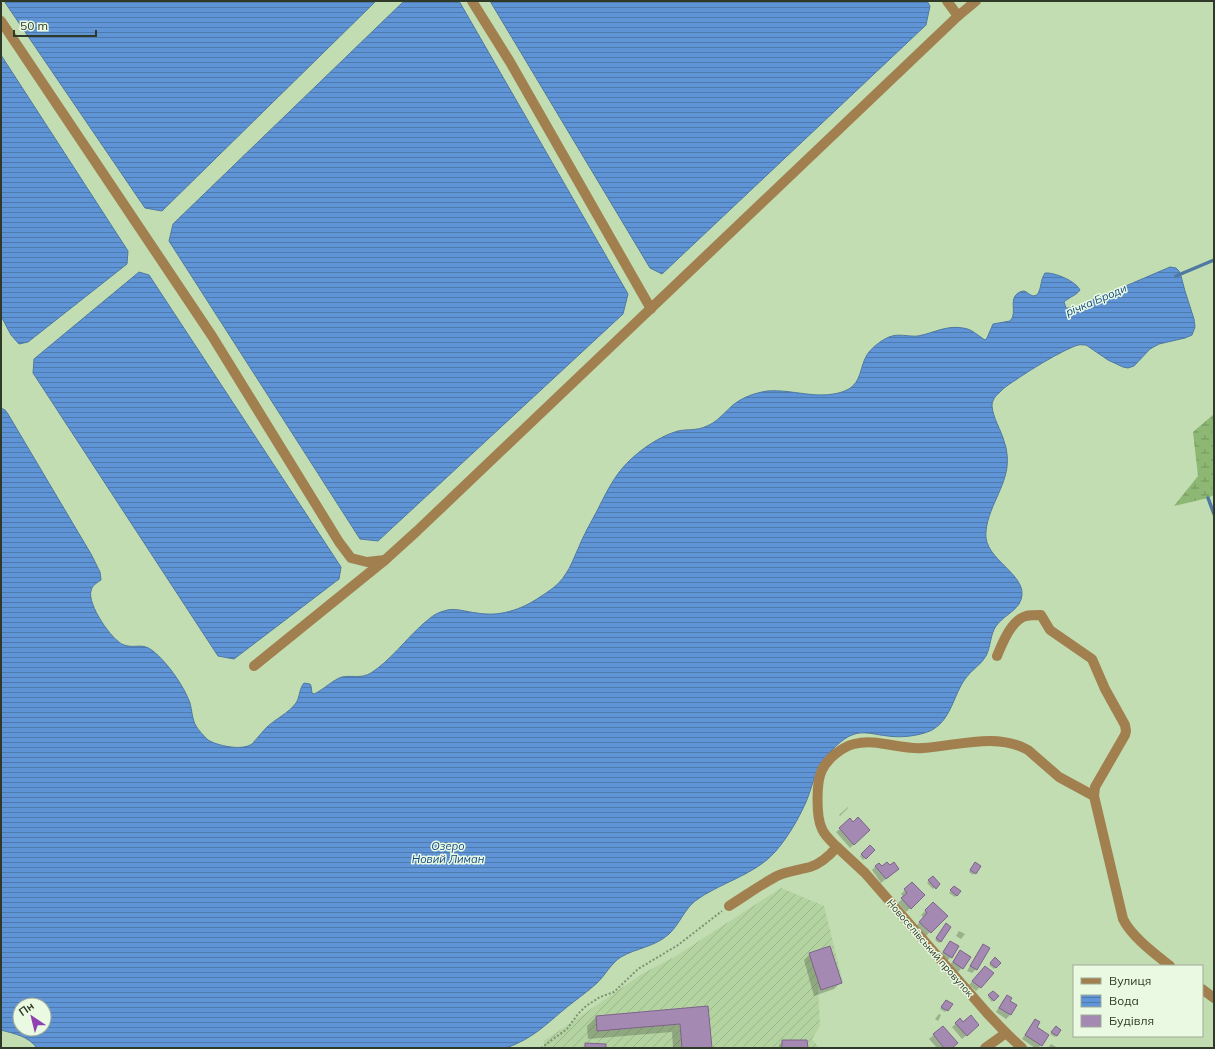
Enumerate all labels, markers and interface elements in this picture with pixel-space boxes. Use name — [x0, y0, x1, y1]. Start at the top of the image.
scale bar — [14, 12, 96, 38]
text: 50 m — [20, 18, 48, 33]
water label: річка Броди — [1063, 281, 1129, 319]
water label: Озеро Новий Лиман — [412, 839, 485, 866]
street label: Новоселівський провулок — [884, 896, 976, 1000]
legend — [1073, 965, 1203, 1037]
text: Вулиця — [1109, 973, 1151, 988]
text: Вода — [1109, 993, 1139, 1008]
north arrow — [12, 997, 52, 1037]
text: Пн — [16, 999, 37, 1019]
text: Будівля — [1109, 1013, 1154, 1028]

